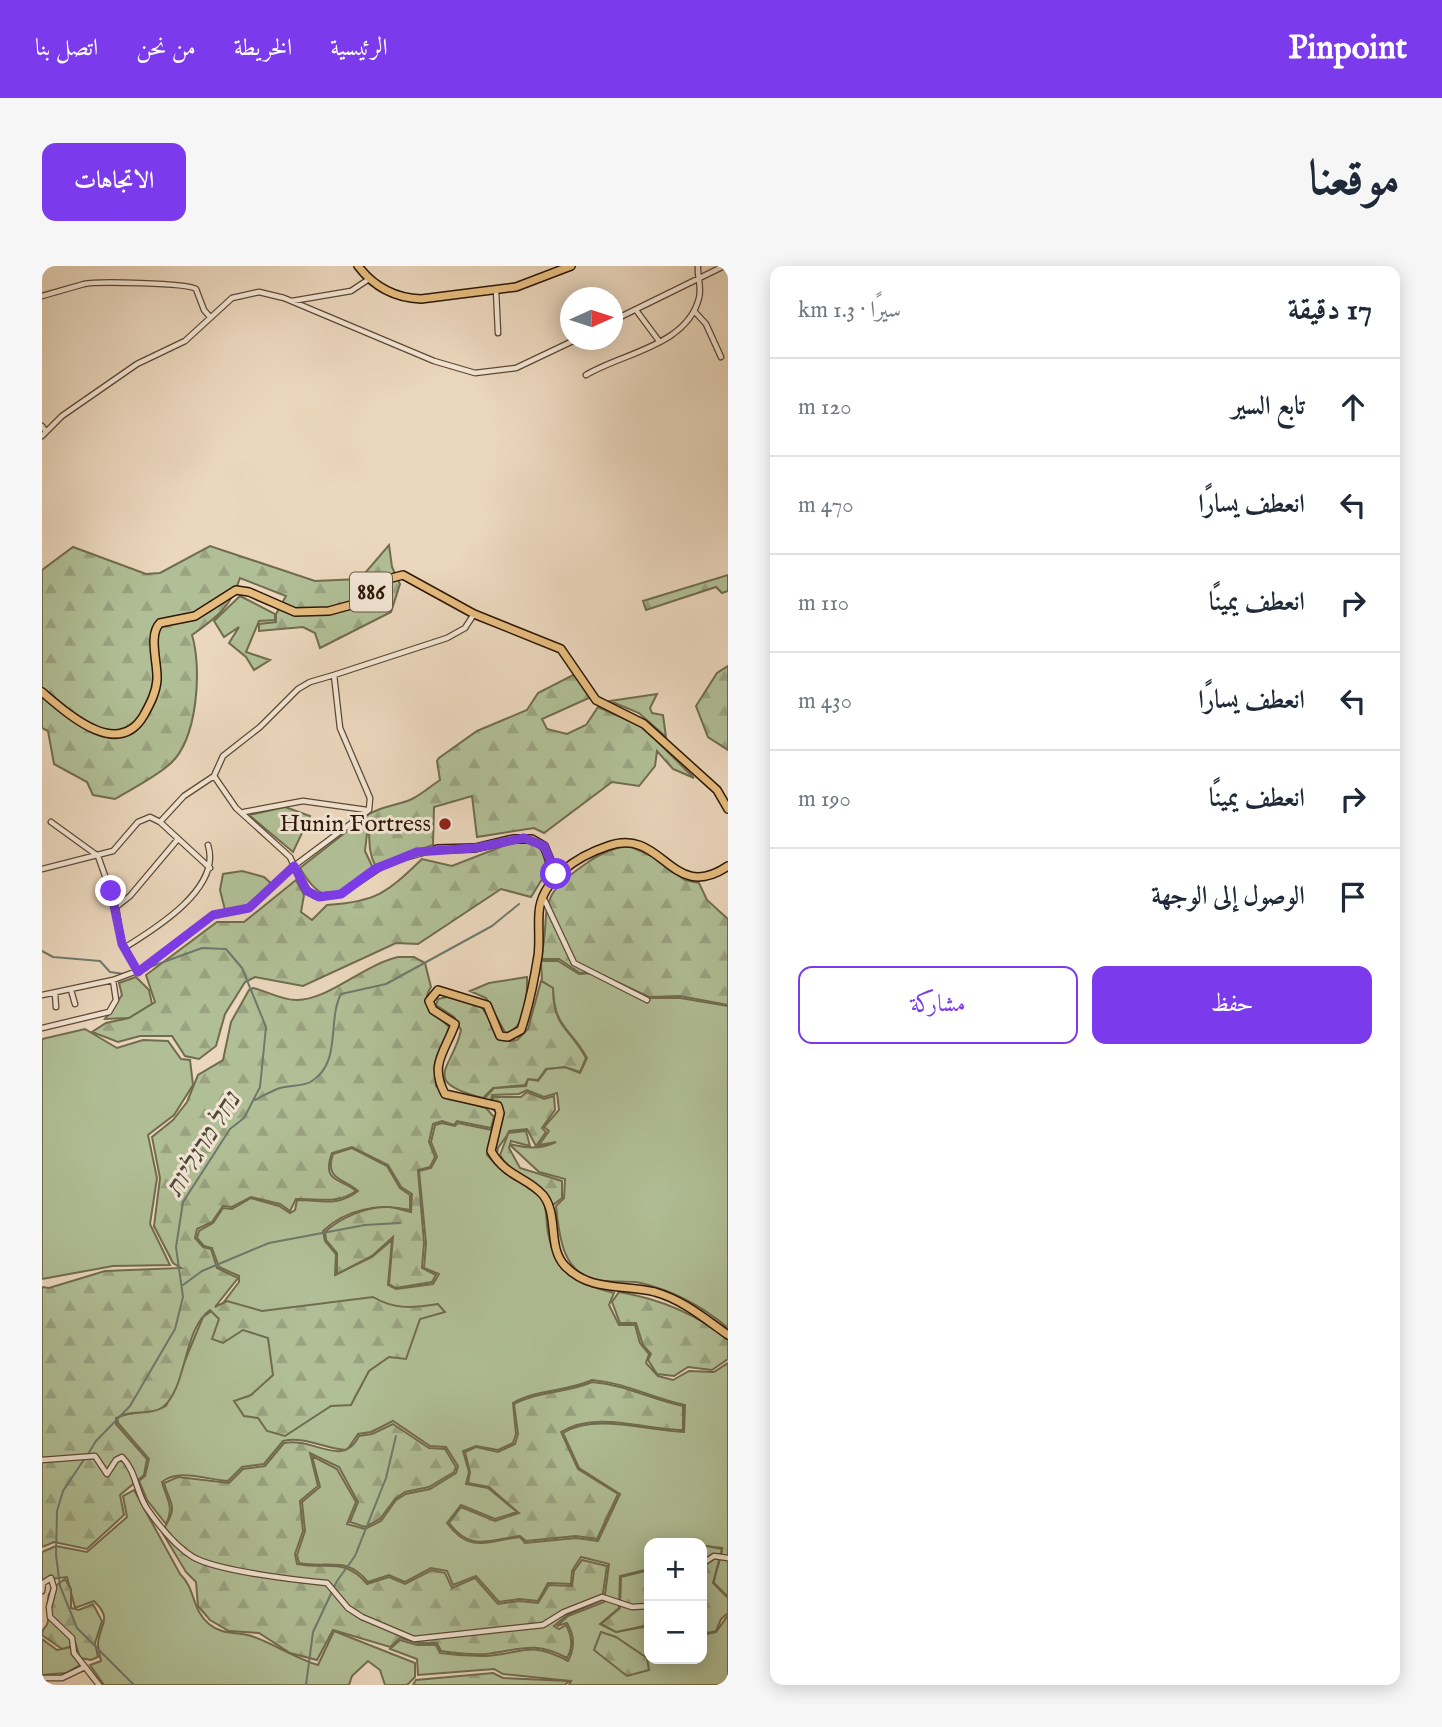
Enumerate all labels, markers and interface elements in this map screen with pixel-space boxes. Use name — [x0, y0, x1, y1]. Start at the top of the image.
text: Pinpoint — [1288, 28, 1407, 70]
text: اتصل بنا — [35, 33, 98, 64]
text: من نحن — [136, 33, 196, 64]
text: الخريطة — [234, 33, 292, 64]
text: الرئيسية — [330, 33, 388, 64]
button: الاتجاهات — [42, 143, 186, 221]
text: موقعنا — [1308, 150, 1400, 212]
north arrow — [560, 287, 623, 350]
text: 17 دقيقة — [1288, 292, 1372, 330]
text: سيرًا · 1.3 km — [798, 296, 901, 325]
icon: ahead — [1334, 388, 1372, 426]
text: تابع السير — [1231, 390, 1305, 423]
text: 120 m — [798, 393, 851, 422]
icon: left — [1334, 486, 1372, 524]
text: انعطف يسارًا — [1198, 488, 1305, 521]
text: 470 m — [798, 491, 853, 520]
road number: 886 — [350, 572, 392, 612]
icon: right — [1334, 584, 1372, 622]
text: انعطف يمينًا — [1209, 586, 1305, 619]
text: 110 m — [798, 589, 849, 618]
icon: left — [1334, 682, 1372, 720]
text: انعطف يسارًا — [1198, 684, 1305, 717]
text: 430 m — [798, 687, 852, 716]
icon: right — [1334, 780, 1372, 818]
text: انعطف يمينًا — [1209, 782, 1305, 815]
text: 190 m — [798, 785, 851, 814]
place label: Hunin Fortress — [279, 809, 431, 840]
marker: Hunin Fortress — [437, 816, 453, 832]
route start — [540, 858, 571, 889]
route end — [95, 875, 126, 906]
icon: arrive — [1334, 878, 1372, 916]
text: الوصول إلى الوجهة — [1151, 880, 1305, 913]
button: مشاركة — [798, 966, 1078, 1044]
button: حفظ — [1092, 966, 1372, 1044]
water label: נחל מרגליות — [158, 1085, 249, 1203]
map controls — [644, 1538, 707, 1664]
button: + — [644, 1538, 707, 1601]
button: − — [644, 1601, 707, 1664]

